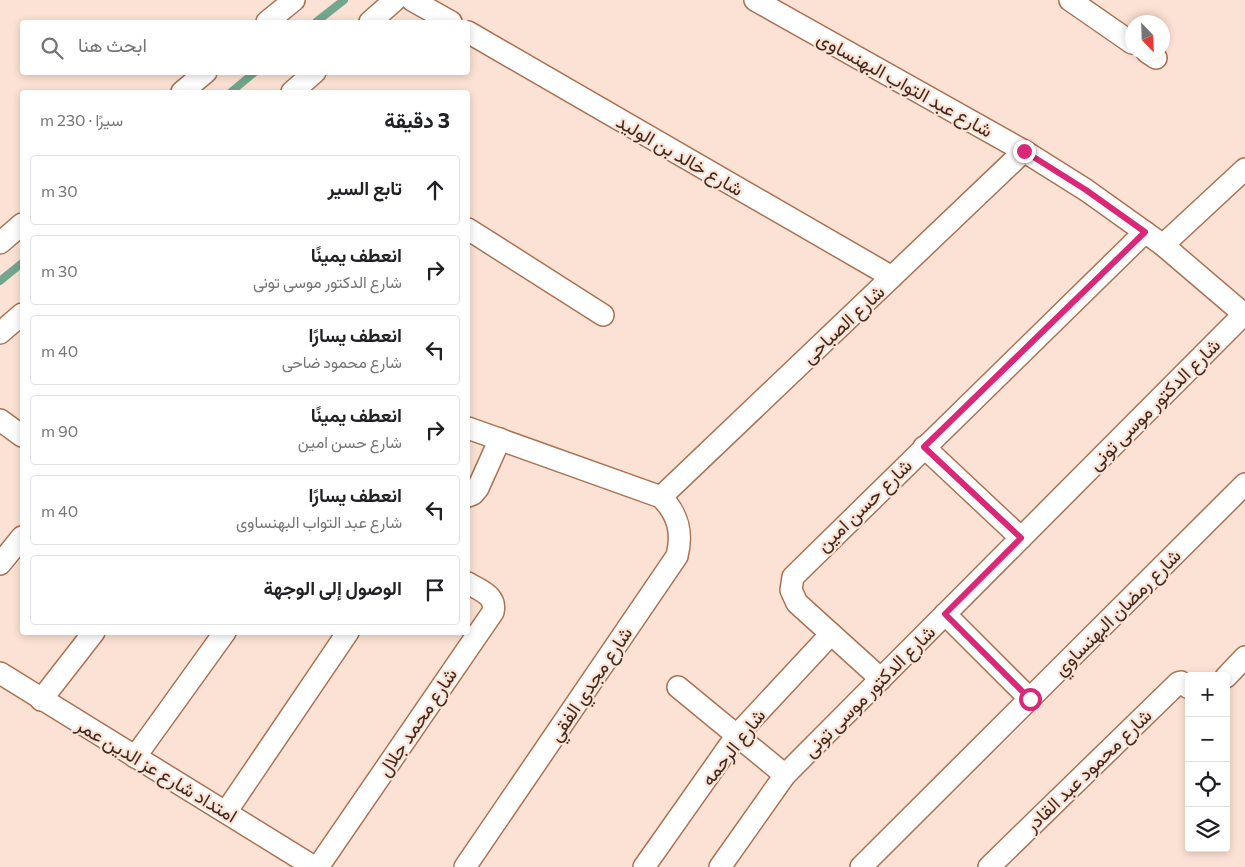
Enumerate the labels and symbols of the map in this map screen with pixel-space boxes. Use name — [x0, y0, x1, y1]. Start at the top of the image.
north arrow — [1125, 15, 1170, 60]
street label: شارع عبد التواب البهنساوى — [813, 26, 997, 143]
street label: شارع خالد بن الوليد — [612, 109, 748, 202]
route end — [1013, 140, 1036, 163]
street label: شارع الصباحى — [797, 280, 890, 369]
street label: شارع الدكتور موسى تونى — [1083, 333, 1226, 476]
street label: شارع حسن امين — [811, 453, 918, 557]
street label: شارع رمضان البهنساوي — [1048, 543, 1188, 683]
street label: شارع الدكتور موسى تونى — [798, 620, 941, 763]
street label: شارع مجدي الفقي — [543, 622, 641, 748]
street label: شارع محمد جلال — [372, 663, 463, 781]
route start — [1019, 688, 1042, 711]
street label: شارع محمود عبد القادر — [1019, 703, 1157, 838]
street label: شارع الرحمه — [696, 704, 771, 791]
street label: امتداد شارع عز الدين عمر — [71, 712, 242, 828]

